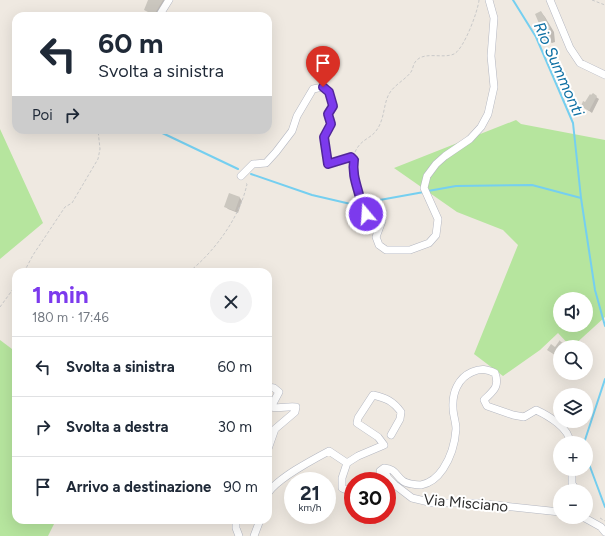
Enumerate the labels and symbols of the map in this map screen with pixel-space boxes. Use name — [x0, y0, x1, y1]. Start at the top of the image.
water label: Rio Summonti — [530, 19, 588, 119]
pin — [306, 46, 340, 87]
position arrow — [345, 193, 387, 235]
speed limit sign: 30 — [344, 472, 396, 524]
street label: Via Misciano — [423, 490, 509, 516]

